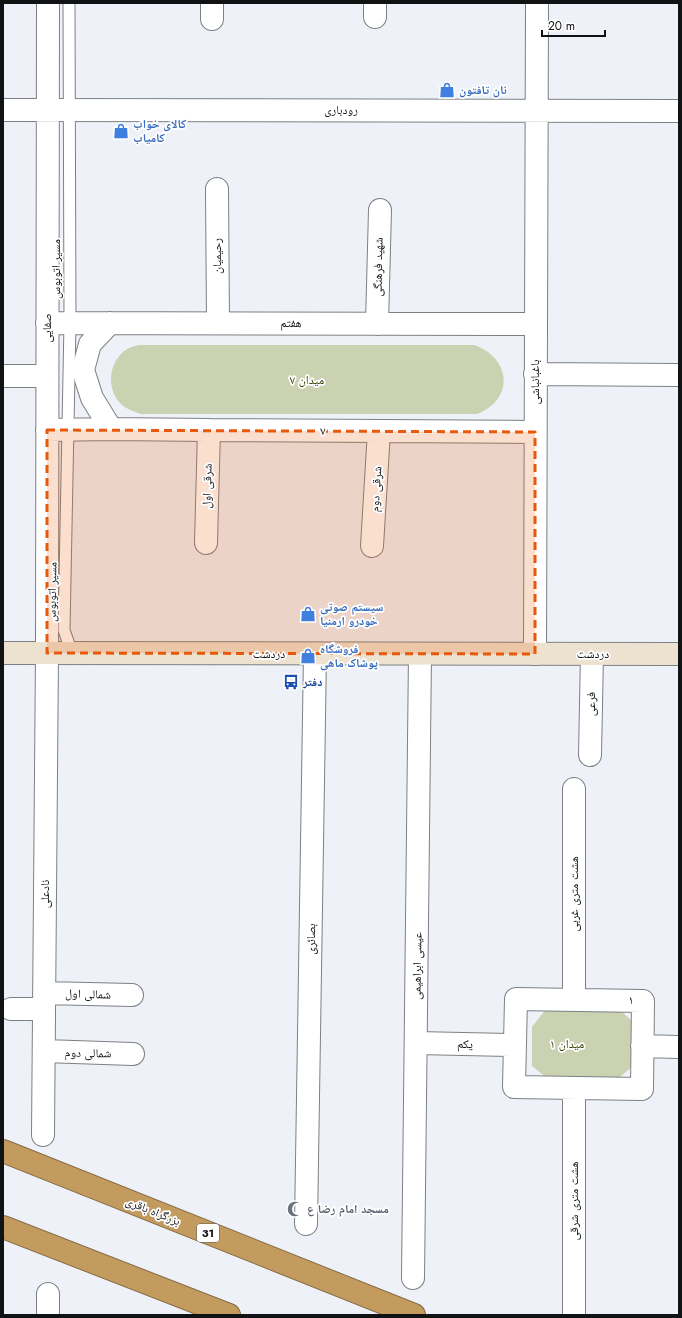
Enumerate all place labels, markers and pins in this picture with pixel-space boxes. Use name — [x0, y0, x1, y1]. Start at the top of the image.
shop icon: نان تافتون — [438, 81, 456, 99]
place label: نان تافتون — [459, 81, 507, 99]
place label: کالای خواب کامیاب — [133, 115, 187, 147]
shop icon: کالای خواب کامیاب — [112, 122, 130, 140]
place label: سیستم صوتی خودرو ارمنیا — [320, 598, 383, 630]
shop icon: سیستم صوتی خودرو ارمنیا — [299, 605, 317, 623]
place label: فروشگاه پوشاک ماهی — [320, 640, 378, 672]
shop icon: فروشگاه پوشاک ماهی — [299, 647, 317, 665]
bus stop icon: دفتر — [282, 673, 300, 691]
place label: دفتر — [302, 673, 322, 691]
mosque icon: مسجد امام رضا ع — [286, 1200, 304, 1218]
place label: مسجد امام رضا ع — [307, 1200, 389, 1218]

